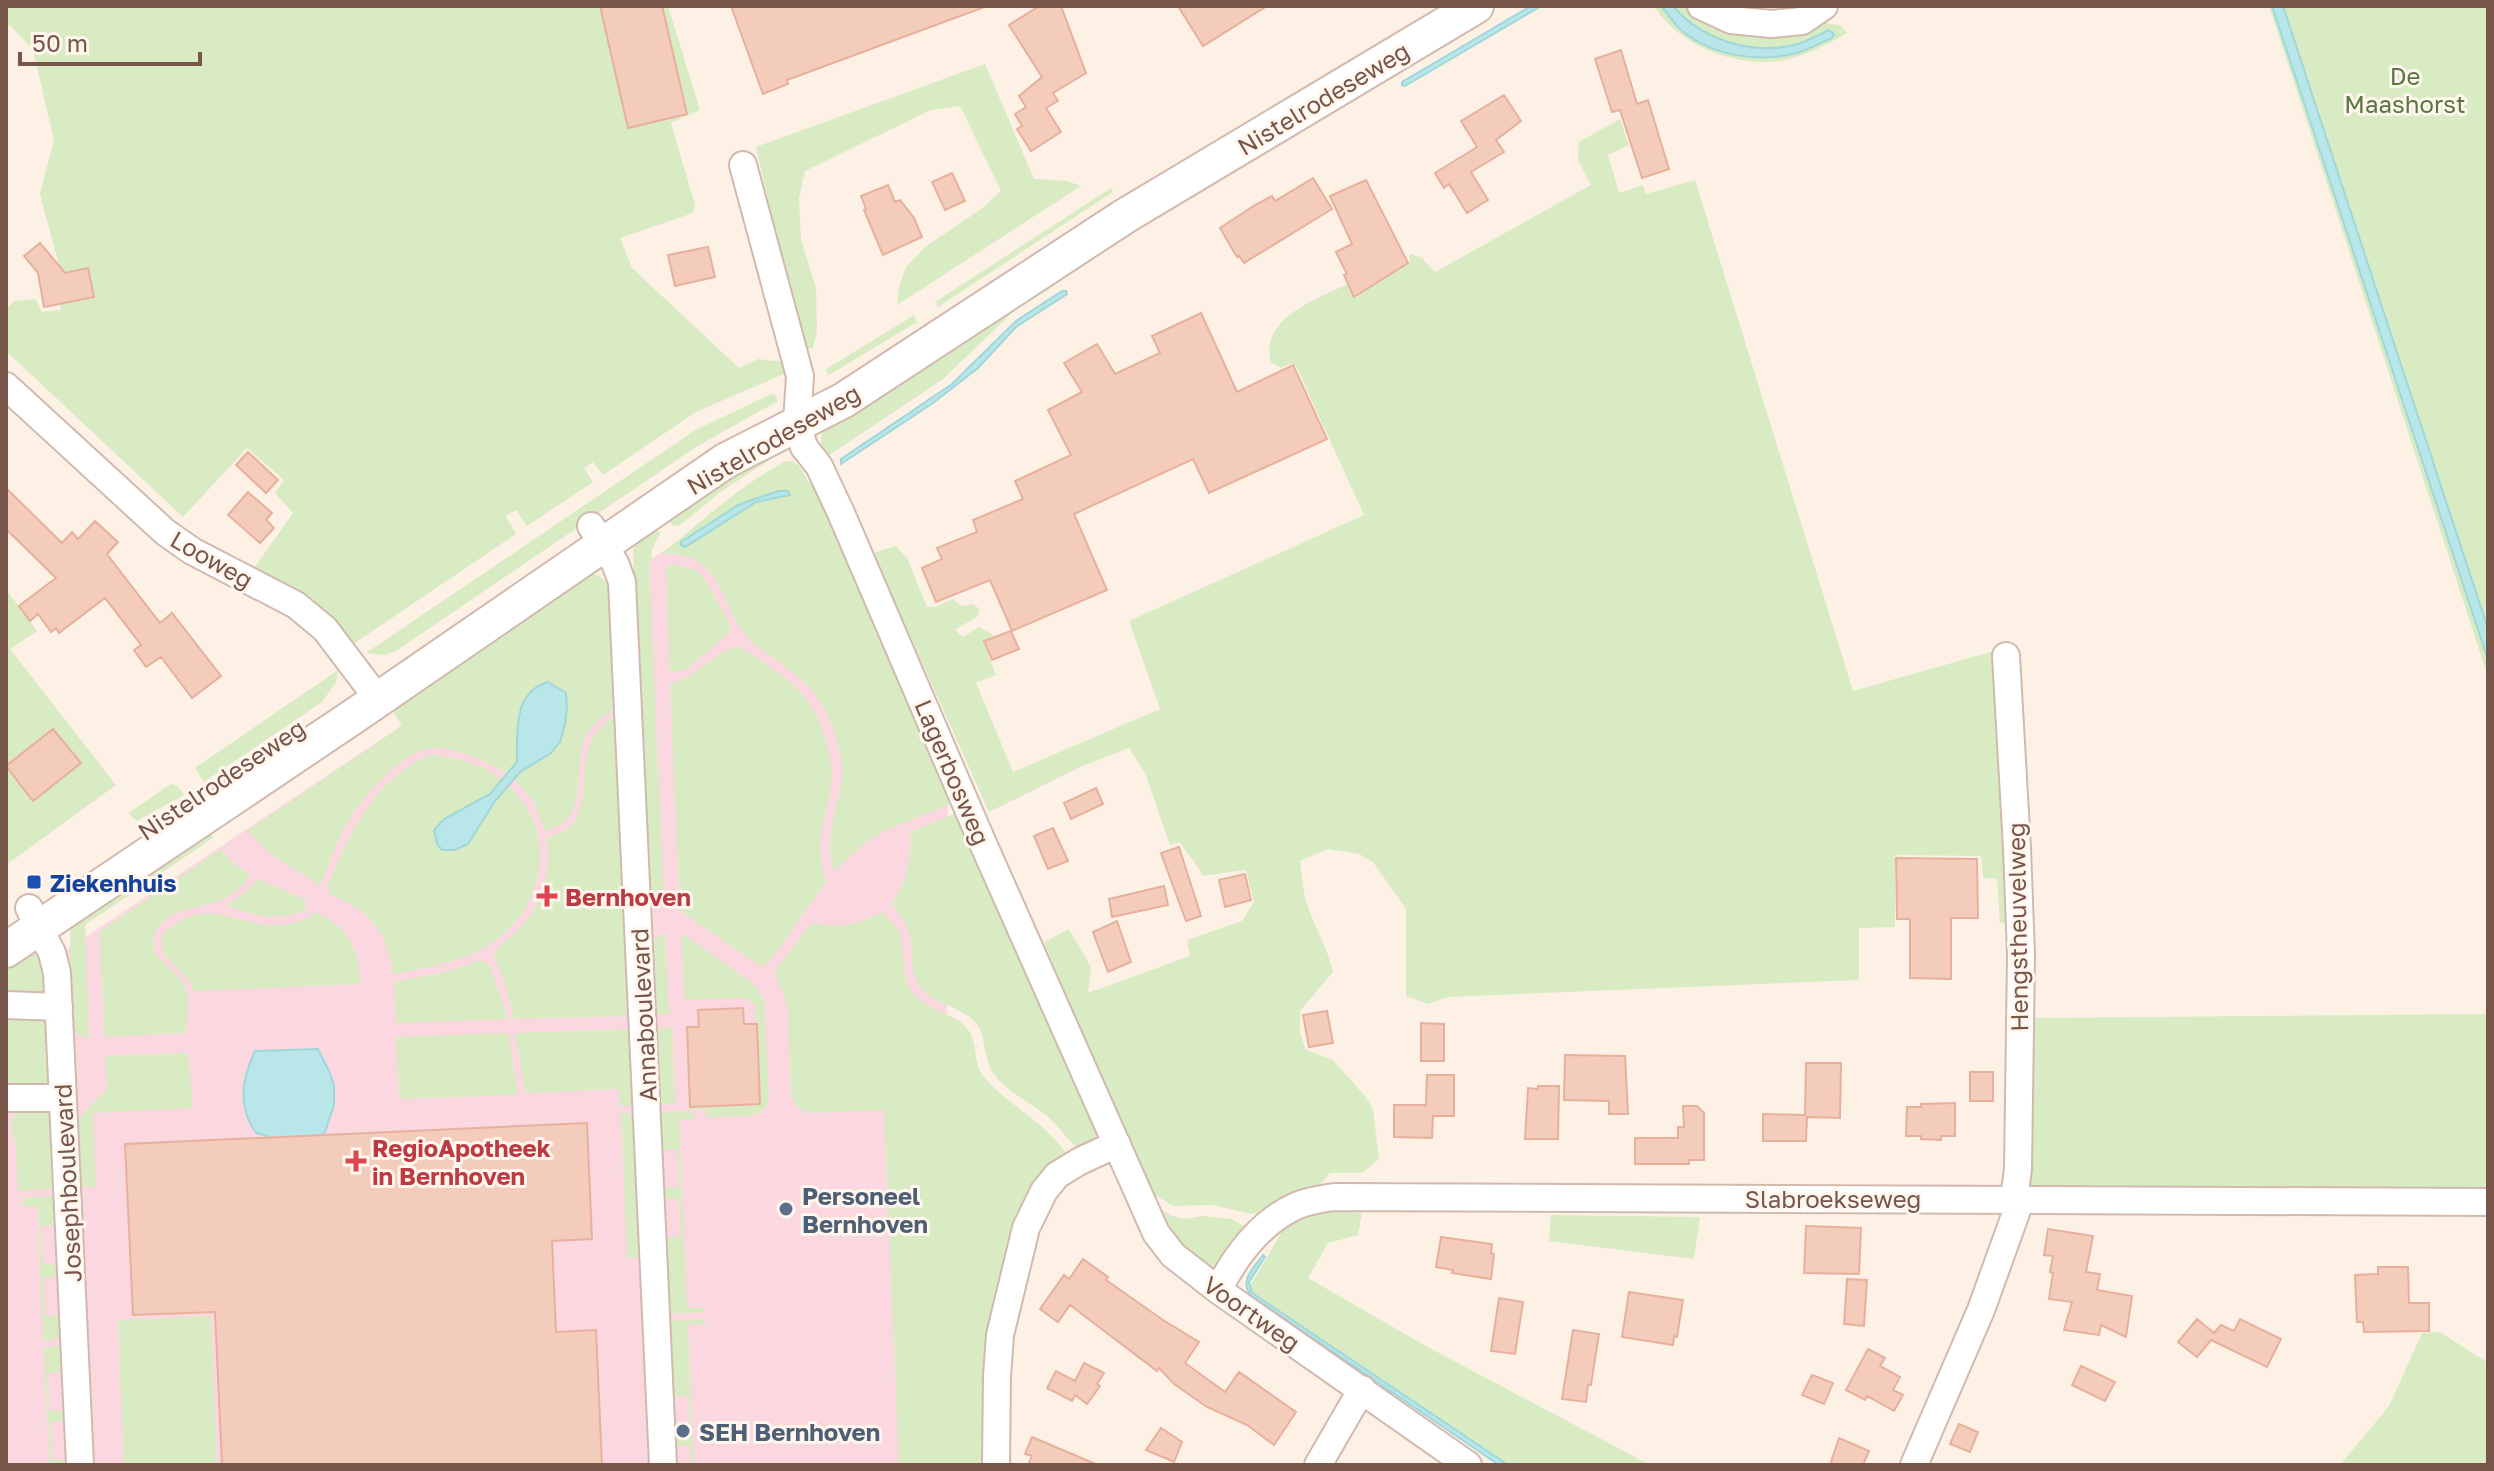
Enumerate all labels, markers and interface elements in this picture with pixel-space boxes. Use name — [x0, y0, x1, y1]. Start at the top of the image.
scale bar — [20, 16, 200, 66]
text: 50 m — [32, 28, 88, 57]
street label: Nistelrodeseweg — [1232, 35, 1414, 161]
park label: De Maashorst — [2344, 61, 2466, 118]
street label: Nistelrodeseweg — [681, 378, 865, 500]
street label: Looweg — [166, 524, 258, 594]
street label: Lagerbosweg — [909, 695, 997, 849]
street label: Nistelrodeseweg — [132, 712, 310, 846]
street label: Hengstheuvelweg — [2001, 822, 2033, 1032]
place label: Ziekenhuis — [50, 868, 177, 897]
marker: Ziekenhuis — [25, 873, 43, 891]
place label: Bernhoven — [565, 882, 691, 911]
marker: Bernhoven — [536, 885, 558, 907]
street label: Annaboulevard — [624, 927, 662, 1103]
street label: Josephboulevard — [47, 1083, 87, 1283]
place label: RegioApotheek in Bernhoven — [372, 1133, 551, 1190]
marker: RegioApotheek in Bernhoven — [347, 1152, 365, 1170]
place label: Personeel Bernhoven — [802, 1181, 928, 1238]
street label: Slabroekseweg — [1745, 1184, 1921, 1213]
marker: Personeel Bernhoven — [777, 1200, 795, 1218]
street label: Voortweg — [1198, 1269, 1306, 1357]
place label: SEH Bernhoven — [699, 1417, 880, 1446]
marker: SEH Bernhoven — [674, 1422, 692, 1440]

